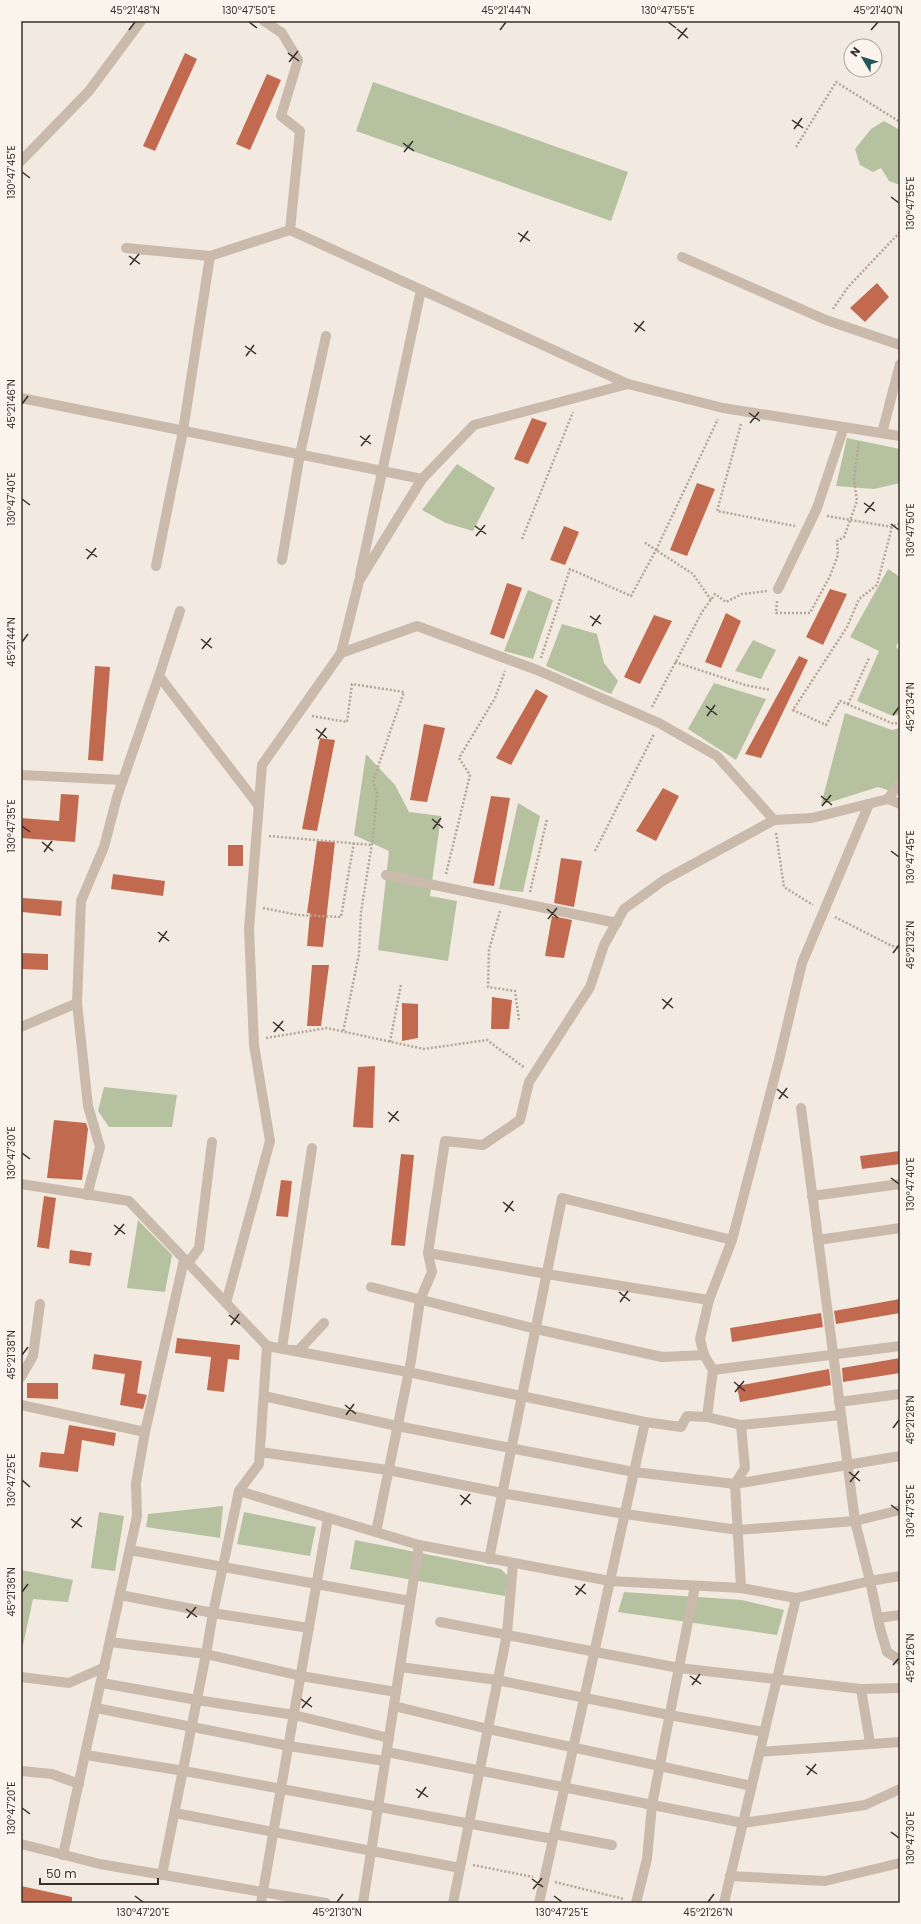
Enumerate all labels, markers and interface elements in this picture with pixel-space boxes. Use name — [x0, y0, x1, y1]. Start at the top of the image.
text: 45°21'48"N — [110, 3, 160, 18]
text: 130°47'50"E — [222, 3, 276, 18]
text: 45°21'44"N — [481, 3, 531, 18]
text: 130°47'55"E — [641, 3, 695, 18]
text: 45°21'40"N — [853, 3, 903, 18]
north arrow — [843, 38, 883, 78]
text: N — [846, 44, 864, 60]
text: 130°47'45"E — [4, 145, 19, 199]
text: 130°47'55"E — [903, 176, 918, 230]
text: 45°21'46"N — [4, 379, 19, 429]
text: 130°47'40"E — [4, 472, 19, 526]
text: 130°47'50"E — [903, 503, 918, 557]
text: 45°21'44"N — [4, 617, 19, 667]
text: 45°21'34"N — [903, 682, 918, 732]
text: 130°47'35"E — [4, 799, 19, 853]
text: 130°47'45"E — [903, 830, 918, 884]
text: 45°21'32"N — [903, 921, 918, 969]
text: 130°47'30"E — [4, 1126, 19, 1180]
text: 130°47'40"E — [903, 1157, 918, 1211]
text: 45°21'38"N — [4, 1330, 19, 1380]
text: 45°21'28"N — [903, 1395, 918, 1445]
text: 130°47'25"E — [4, 1454, 19, 1506]
text: 130°47'35"E — [903, 1484, 918, 1538]
text: 45°21'36"N — [4, 1567, 19, 1617]
text: 45°21'26"N — [903, 1633, 918, 1683]
text: 130°47'20"E — [4, 1782, 19, 1834]
text: 130°47'30"E — [903, 1811, 918, 1865]
scale bar — [40, 1860, 158, 1886]
text: 50 m — [46, 1865, 77, 1882]
text: 130°47'20"E — [117, 1905, 169, 1920]
text: 45°21'30"N — [312, 1905, 362, 1920]
text: 130°47'25"E — [536, 1905, 588, 1920]
text: 45°21'26"N — [683, 1905, 733, 1920]

